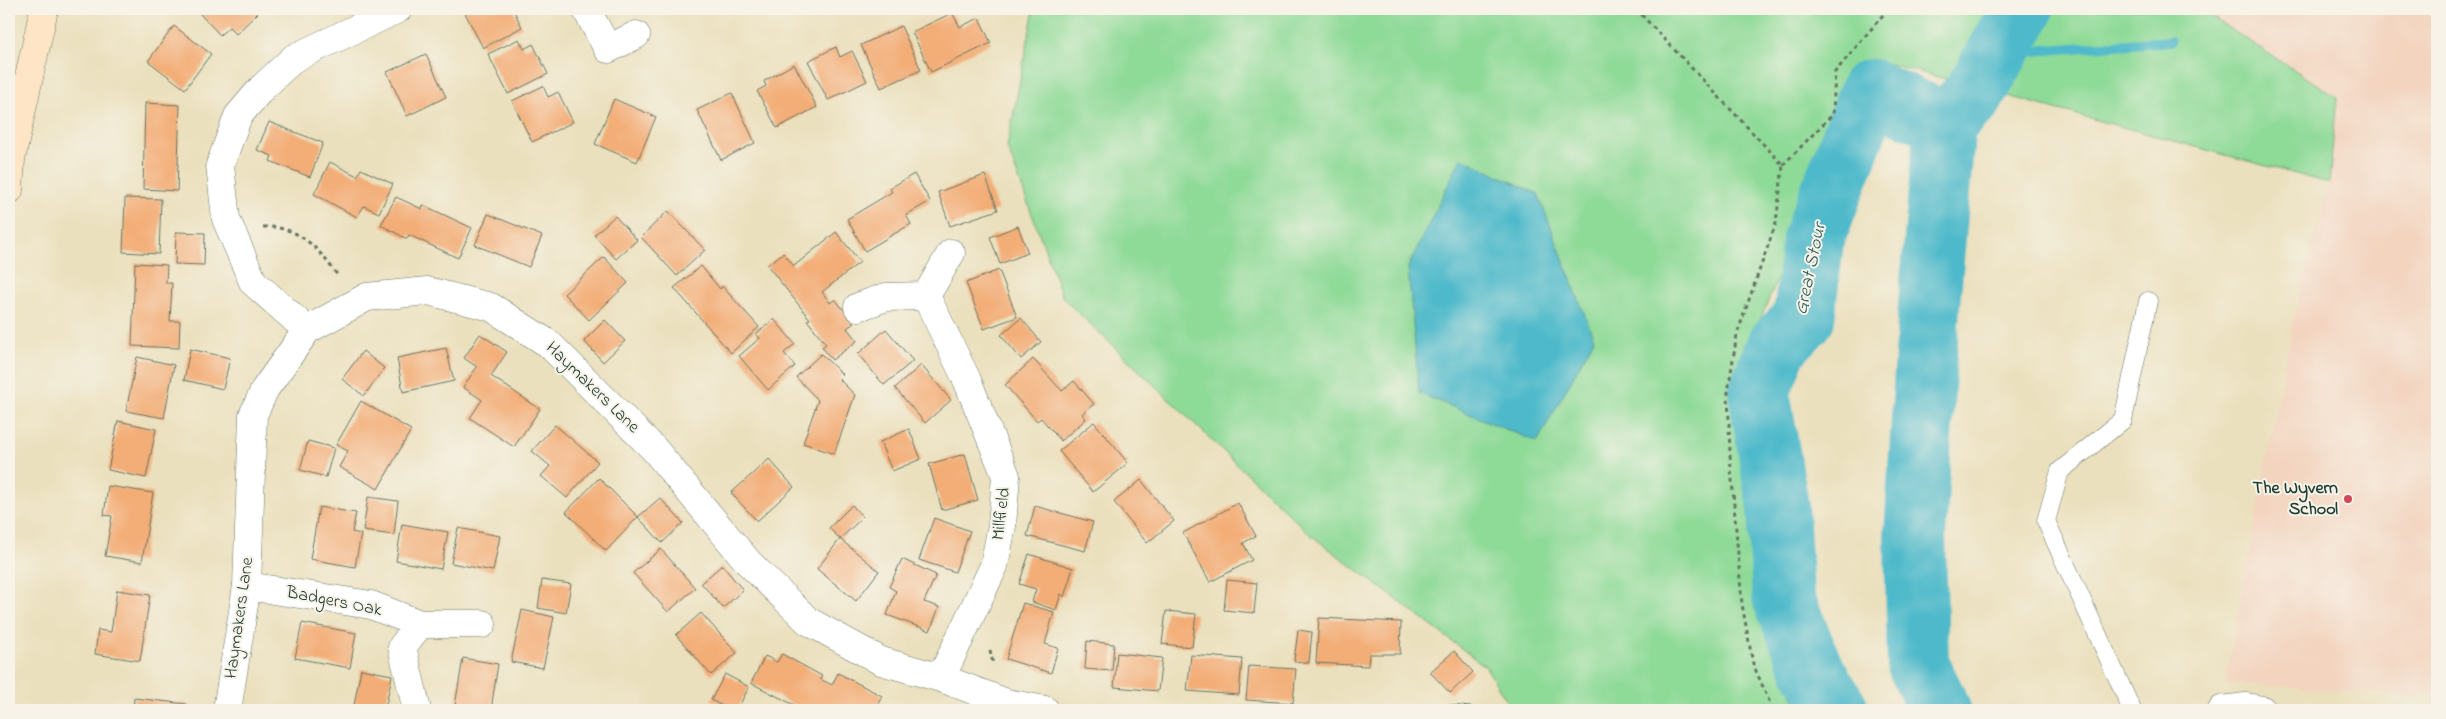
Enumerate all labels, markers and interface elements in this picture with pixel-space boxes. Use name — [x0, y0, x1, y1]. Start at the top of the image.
water label: Great Stour — [1788, 219, 1834, 317]
street label: Haymakers Lane — [539, 336, 646, 441]
place label: The Wyvern School — [2253, 476, 2338, 523]
street label: Millfield — [986, 486, 1018, 542]
marker: The Wyvern School — [2342, 493, 2354, 505]
street label: Haymakers Lane — [219, 555, 262, 680]
street label: Badgers Oak — [283, 580, 384, 625]

